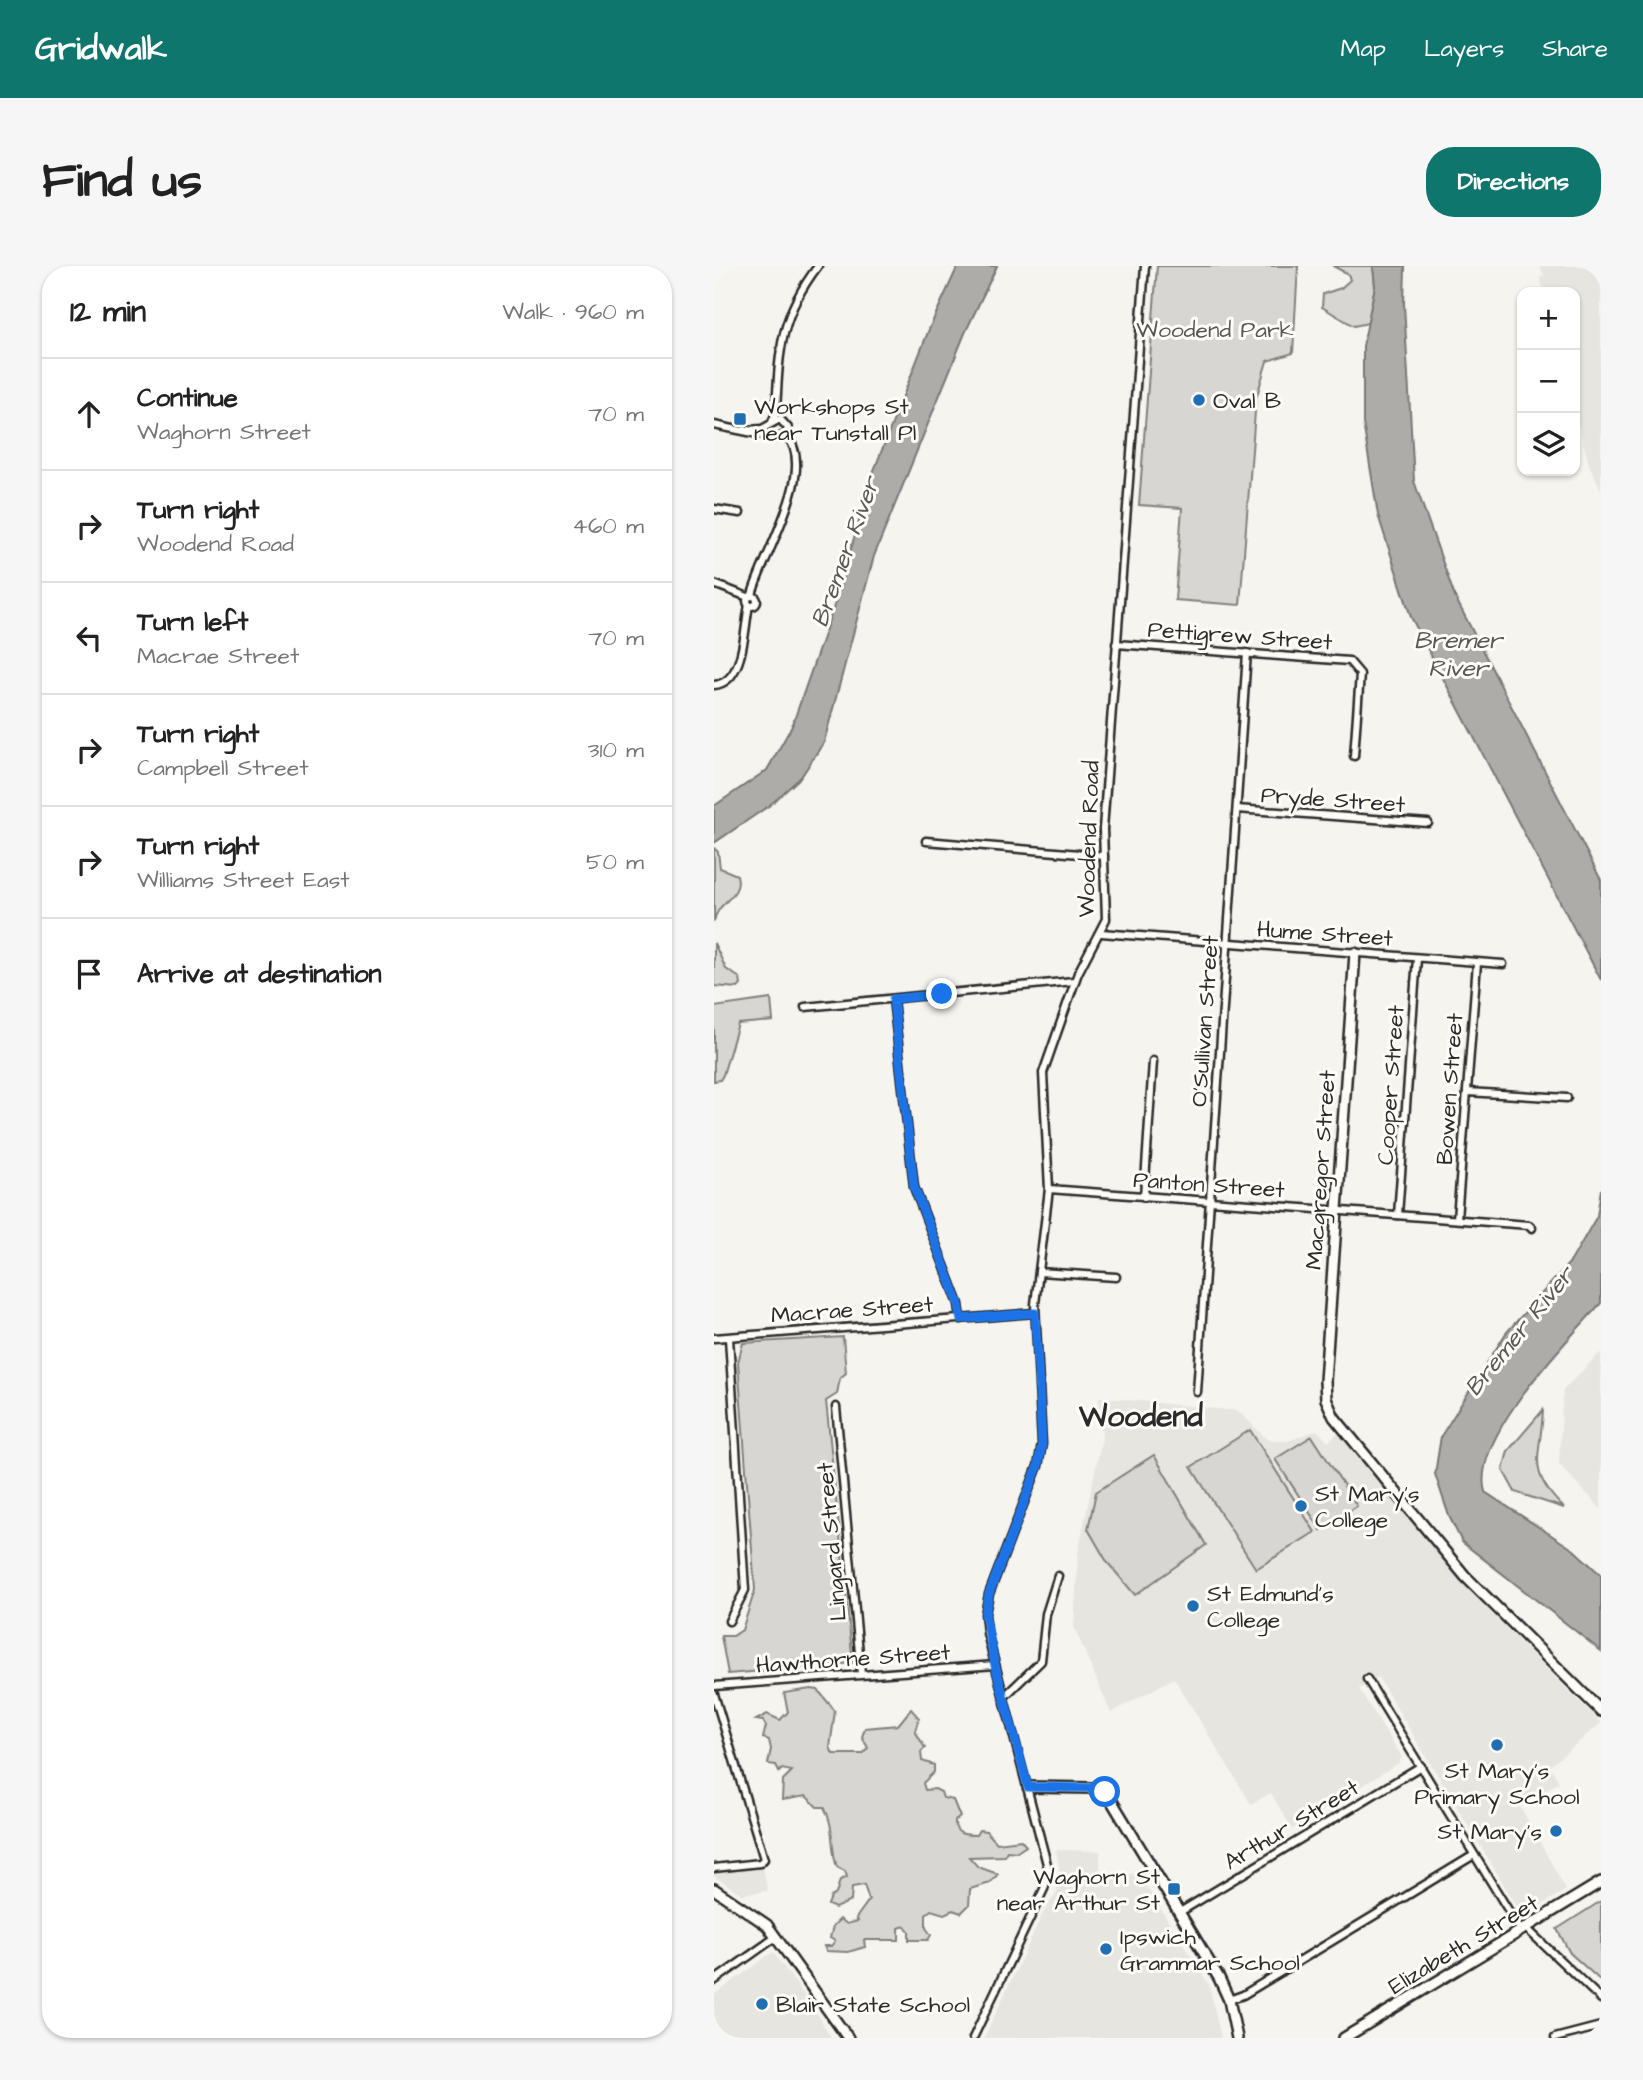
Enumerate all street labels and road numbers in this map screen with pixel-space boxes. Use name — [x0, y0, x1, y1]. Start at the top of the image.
street label: Pettigrew Street — [1146, 614, 1334, 659]
street label: Woodend Road — [1070, 760, 1108, 918]
street label: Pryde Street — [1260, 779, 1407, 822]
street label: Hume Street — [1256, 913, 1395, 955]
street label: O'Sullivan Street — [1183, 934, 1227, 1108]
street label: Cooper Street — [1369, 1003, 1413, 1166]
street label: Bowen Street — [1429, 1011, 1471, 1166]
street label: Macgregor Street — [1298, 1069, 1345, 1271]
street label: Panton Street — [1132, 1164, 1286, 1206]
street label: Macrae Street — [770, 1288, 935, 1332]
street label: Lingard Street — [809, 1460, 856, 1623]
street label: Hawthorne Street — [755, 1636, 952, 1682]
street label: Arthur Street — [1218, 1771, 1366, 1878]
street label: Elizabeth Street — [1382, 1887, 1545, 2002]

